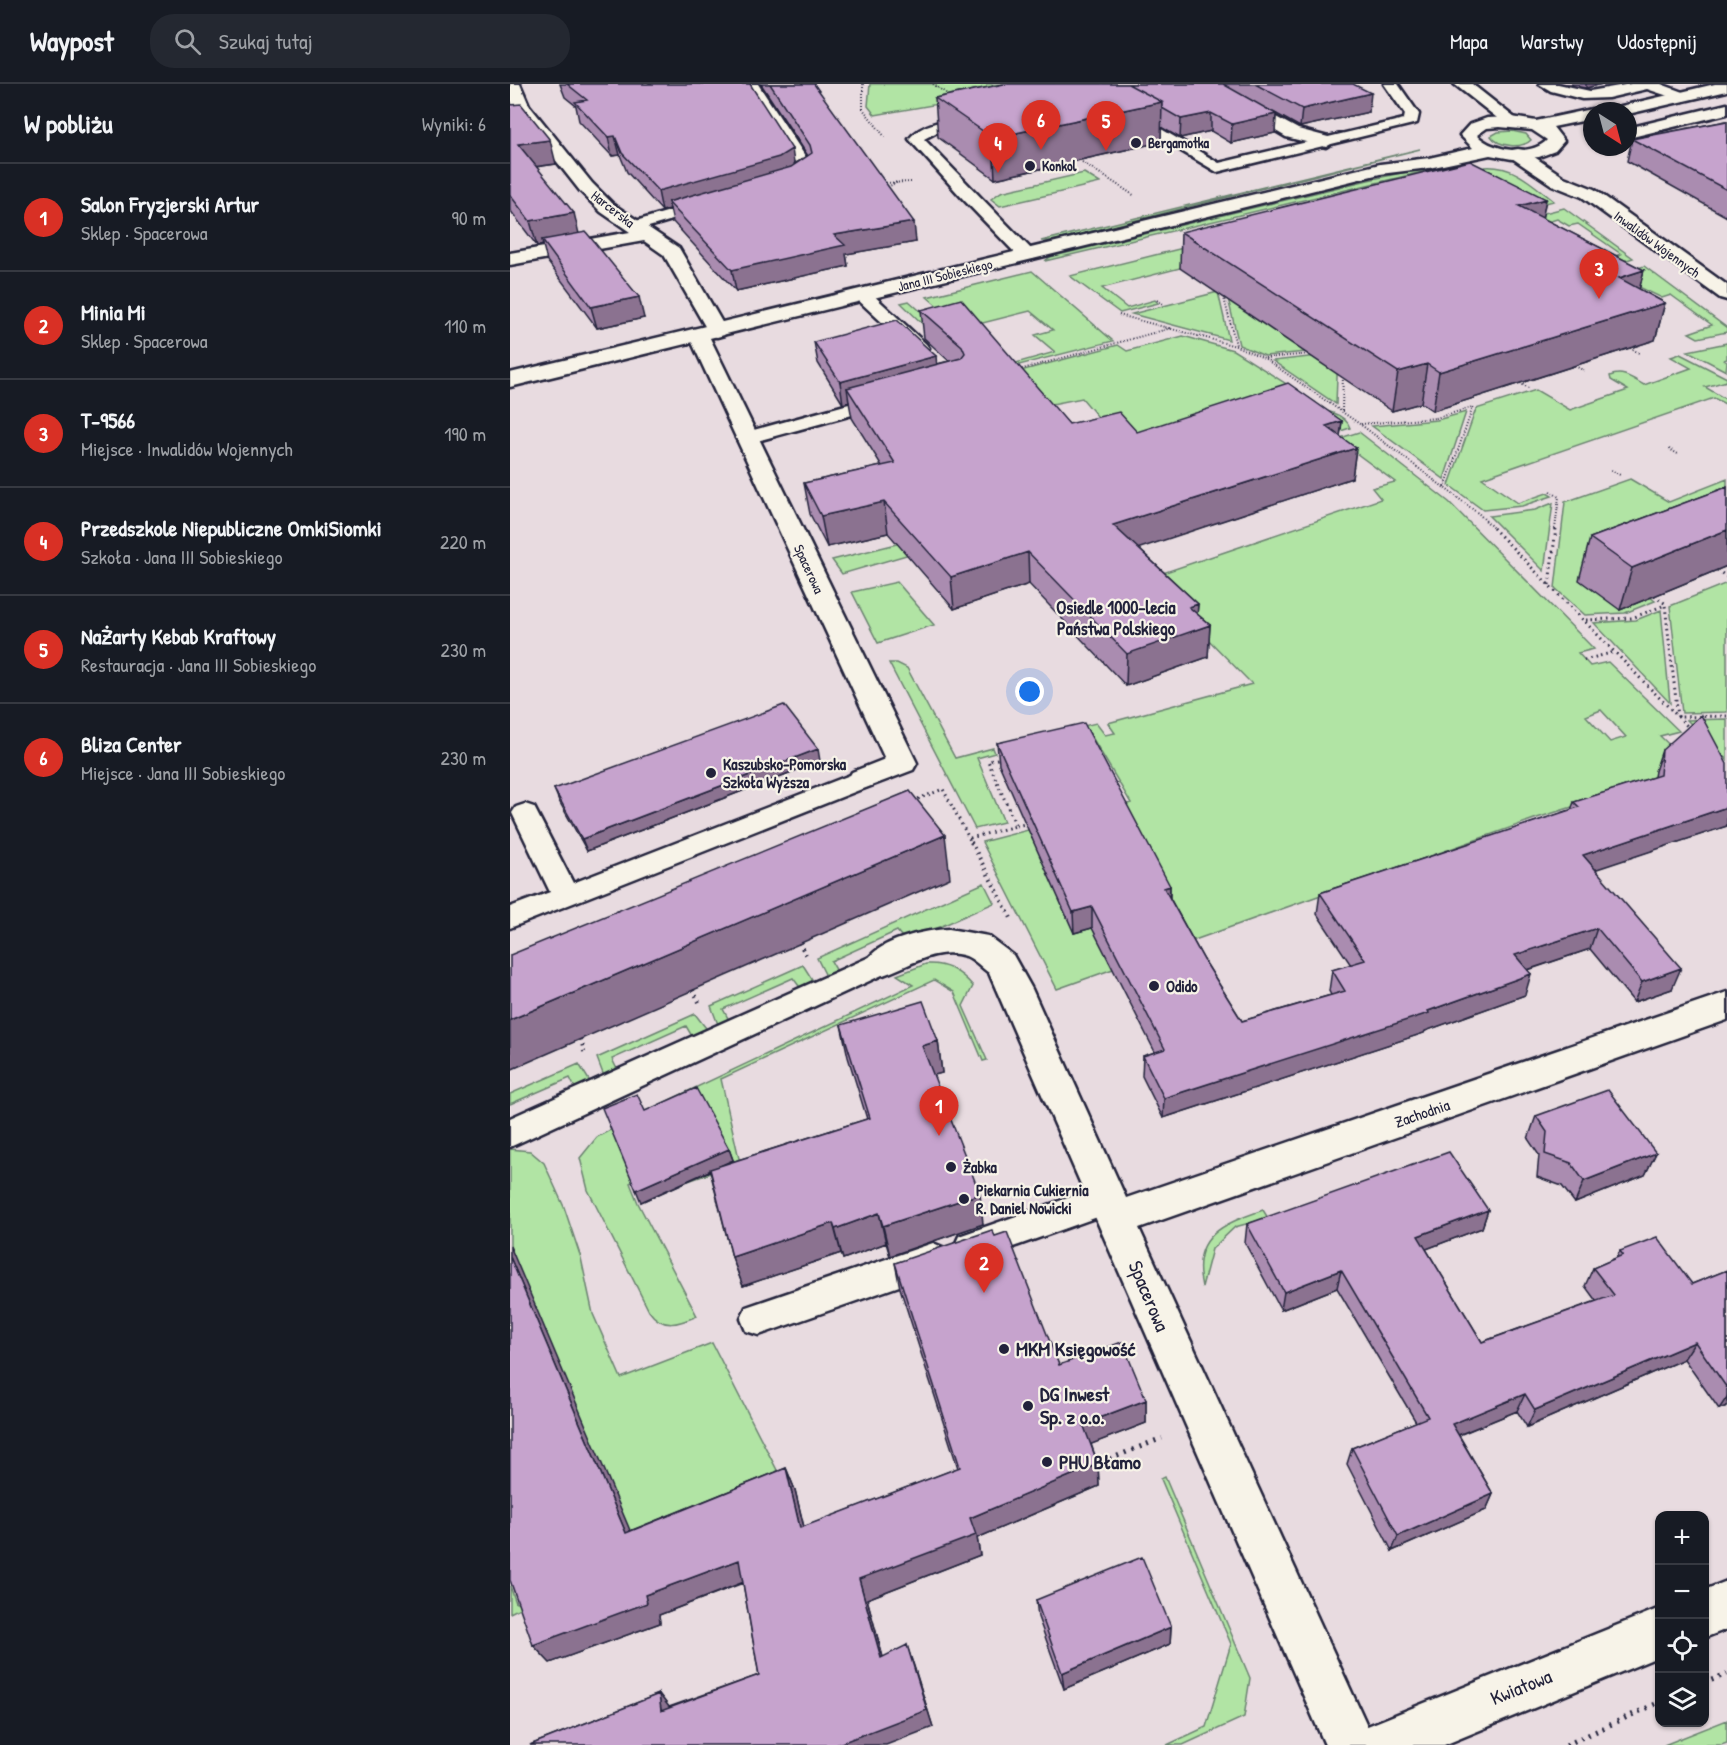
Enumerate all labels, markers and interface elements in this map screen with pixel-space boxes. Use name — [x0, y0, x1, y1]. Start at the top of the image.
search box — [150, 14, 570, 68]
text: Waypost — [30, 22, 114, 60]
icon: search — [171, 25, 204, 58]
text: Szukaj tutaj — [219, 26, 313, 56]
text: Mapa — [1450, 27, 1488, 56]
text: Warstwy — [1521, 27, 1584, 56]
text: Udostępnij — [1617, 27, 1697, 56]
pin: 6 — [1022, 100, 1060, 150]
pin: 5 — [1086, 101, 1126, 151]
north arrow — [1583, 102, 1637, 156]
text: W pobliżu — [24, 106, 113, 141]
text: Wyniki: 6 — [422, 110, 486, 137]
pin: 4 — [978, 124, 1018, 173]
place label: Bergamotka — [1148, 133, 1210, 154]
marker: Bergamotka — [1129, 136, 1143, 150]
place label: Konkol — [1042, 156, 1077, 175]
marker: Konkol — [1023, 159, 1037, 173]
street label: Harcerska — [588, 186, 639, 232]
text: Salon Fryzjerski Artur — [81, 189, 259, 219]
text: 1 — [40, 204, 47, 231]
text: 90 m — [452, 204, 486, 231]
street label: Inwalidów Wojennych — [1610, 206, 1704, 282]
text: Sklep · Spacerowa — [81, 219, 208, 246]
pin: 3 — [1580, 250, 1618, 299]
street label: Jana III Sobieskiego — [895, 253, 995, 296]
text: Minia Mi — [81, 297, 146, 327]
text: 2 — [39, 312, 48, 339]
text: 110 m — [444, 312, 486, 339]
text: Sklep · Spacerowa — [81, 327, 208, 354]
text: T-9566 — [81, 405, 135, 435]
text: 3 — [39, 420, 48, 447]
text: 190 m — [444, 420, 486, 447]
text: Miejsce · Inwalidów Wojennych — [81, 435, 293, 462]
text: Przedszkole Niepubliczne OmkiSiomki — [81, 513, 382, 543]
text: 4 — [40, 528, 47, 555]
text: 220 m — [440, 528, 486, 555]
street label: Spacerowa — [789, 541, 829, 597]
text: Szkoła · Jana III Sobieskiego — [81, 543, 282, 570]
district label: Osiedle 1000-lecia Państwa Polskiego — [1056, 595, 1177, 642]
text: NaŻarty Kebab Kraftowy — [81, 621, 276, 651]
text: 5 — [39, 636, 48, 663]
text: 230 m — [441, 636, 486, 663]
text: Restauracja · Jana III Sobieskiego — [81, 651, 316, 678]
your location — [1015, 677, 1044, 706]
text: Bliza Center — [81, 729, 182, 759]
text: 6 — [40, 744, 47, 771]
text: 230 m — [441, 744, 486, 771]
place label: Kaszubsko-Pomorska Szkoła Wyższa — [723, 753, 847, 794]
text: Miejsce · Jana III Sobieskiego — [81, 759, 285, 786]
marker: Kaszubsko-Pomorska Szkoła Wyższa — [704, 766, 718, 780]
place label: Odido — [1166, 975, 1198, 997]
marker: Odido — [1147, 979, 1161, 993]
pin: 1 — [920, 1086, 958, 1136]
street label: Zachodnia — [1391, 1093, 1453, 1133]
place label: Żabka — [963, 1156, 998, 1178]
marker: Żabka — [944, 1160, 958, 1174]
place label: Piekarnia Cukiernia R. Daniel Nowicki — [976, 1179, 1089, 1219]
marker: Piekarnia Cukiernia R. Daniel Nowicki — [957, 1192, 971, 1206]
pin: 2 — [964, 1244, 1004, 1293]
street label: Spacerowa — [1123, 1256, 1176, 1335]
place label: MKM Księgowość — [1016, 1335, 1136, 1363]
marker: MKM Księgowość — [997, 1342, 1011, 1356]
place label: DG Inwest Sp. z o.o. — [1040, 1380, 1110, 1431]
marker: DG Inwest Sp. z o.o. — [1021, 1399, 1035, 1413]
place label: PHU Błamo — [1059, 1448, 1141, 1475]
marker: PHU Błamo — [1040, 1455, 1054, 1469]
map controls — [1655, 1511, 1709, 1727]
button: + — [1655, 1511, 1709, 1565]
button: − — [1655, 1565, 1709, 1619]
button: locate — [1655, 1619, 1709, 1673]
street label: Kwiatowa — [1486, 1662, 1556, 1711]
button: layers — [1655, 1673, 1709, 1727]

